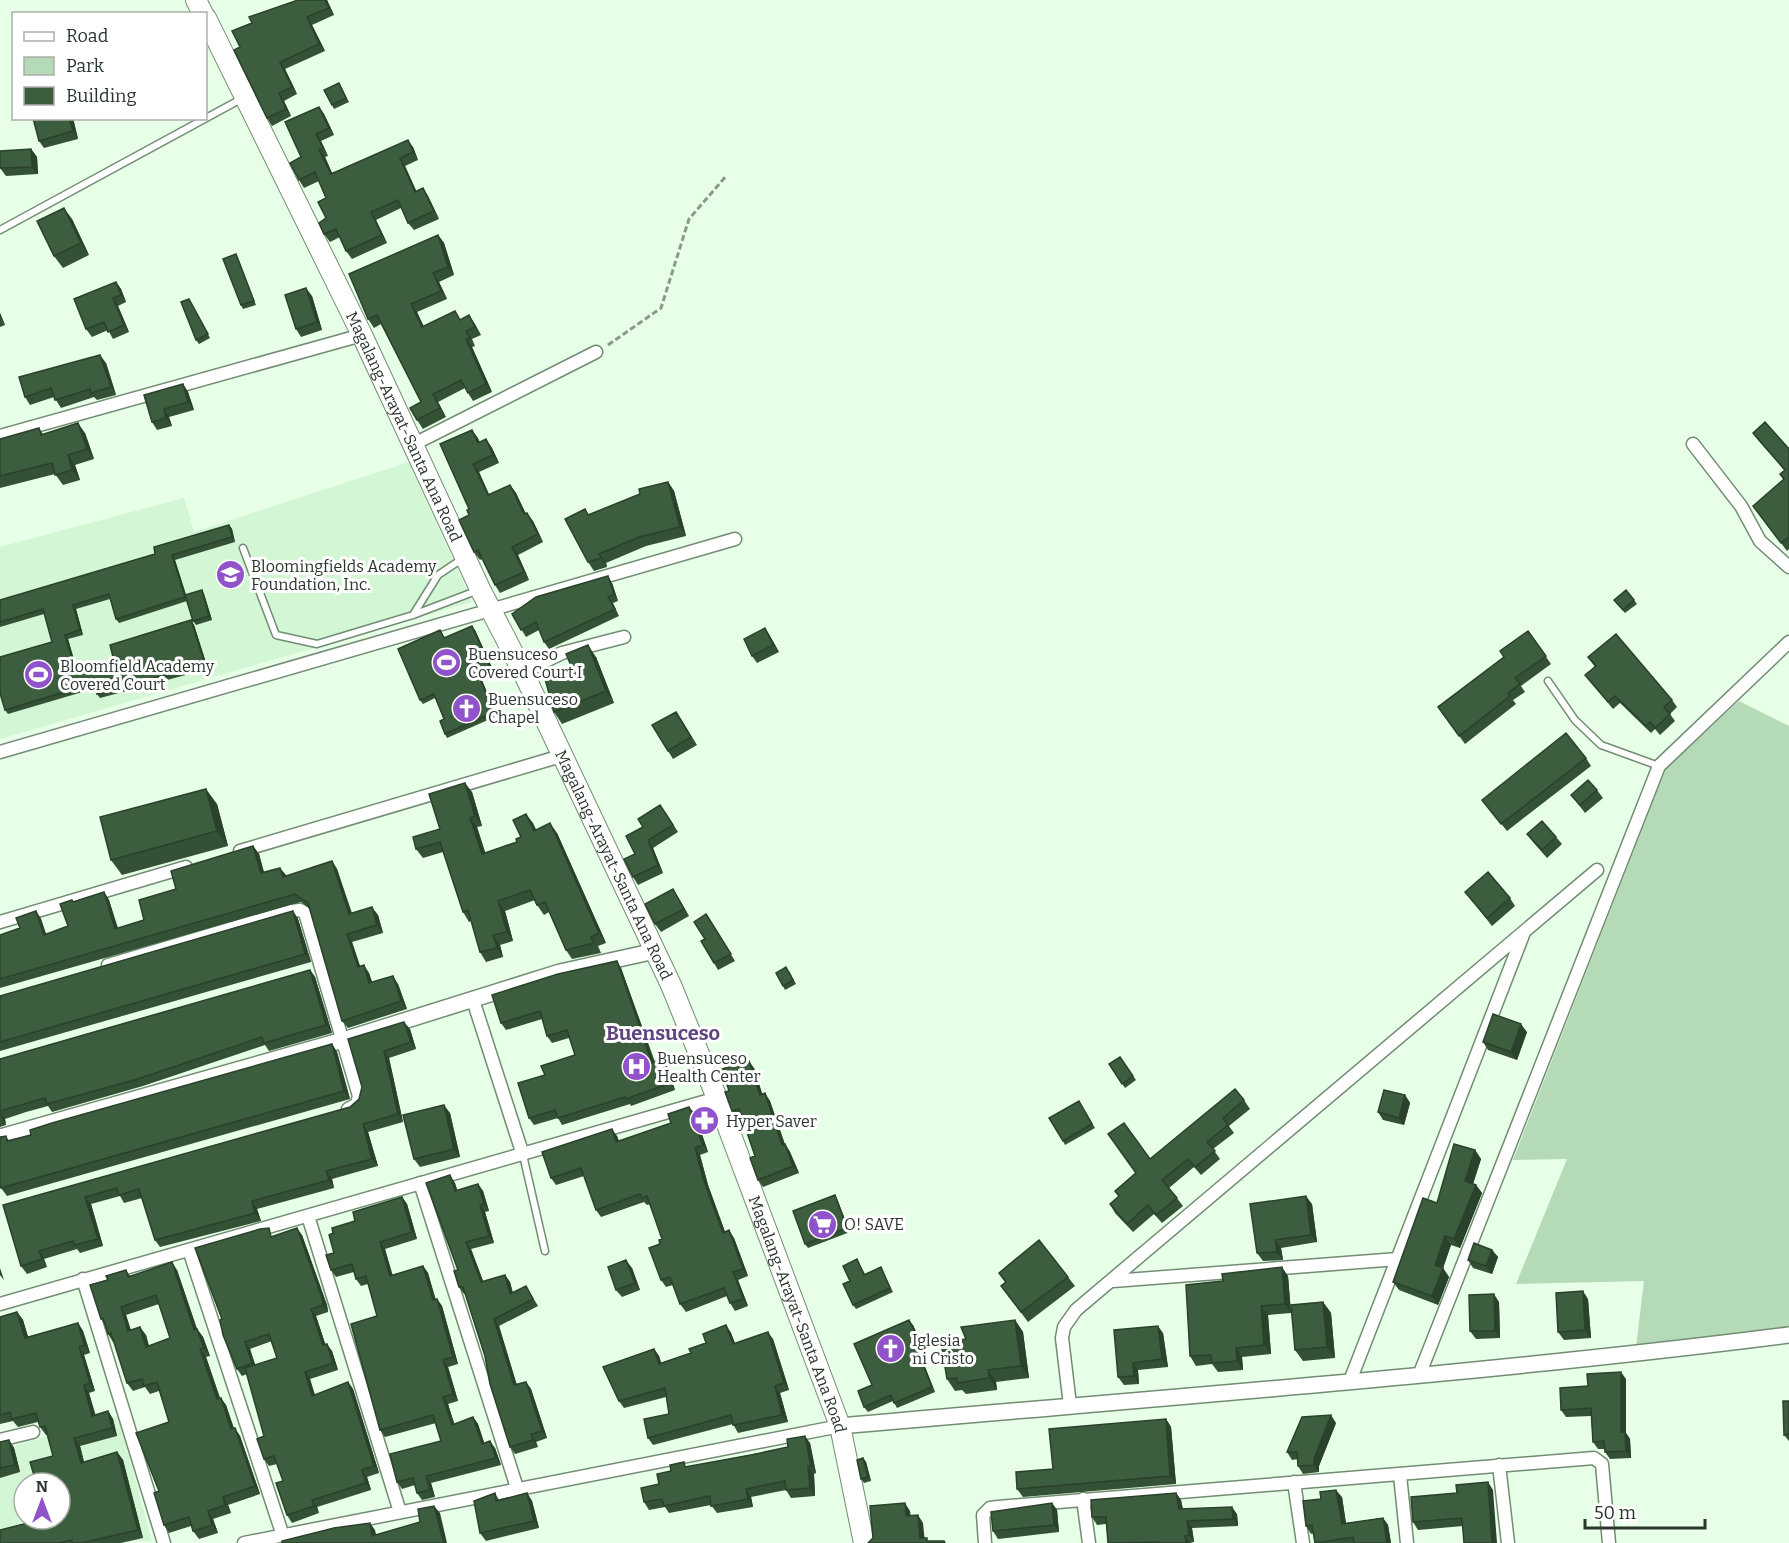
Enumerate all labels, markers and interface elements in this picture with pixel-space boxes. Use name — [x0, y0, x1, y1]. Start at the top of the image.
legend — [12, 12, 207, 120]
text: Road — [66, 25, 109, 47]
text: Park — [66, 55, 105, 77]
text: Building — [66, 85, 137, 107]
street label: Magalang-Arayat-Santa Ana Road — [342, 308, 466, 545]
place label: Bloomingfields Academy Foundation, Inc. — [251, 557, 437, 594]
school or university icon: Bloomingfields Academy Foundation, Inc. — [214, 559, 246, 591]
place label: Buensuceso Covered Court I — [468, 645, 583, 682]
sports icon: Buensuceso Covered Court I — [431, 647, 463, 679]
place label: Bloomfield Academy Covered Court — [60, 657, 215, 694]
sports icon: Bloomfield Academy Covered Court — [23, 659, 55, 691]
place label: Buensuceso Chapel — [488, 690, 578, 727]
church icon: Buensuceso Chapel — [451, 692, 483, 724]
street label: Magalang-Arayat-Santa Ana Road — [552, 747, 677, 983]
district label: Buensuceso — [606, 1021, 720, 1045]
place label: Buensuceso Health Center — [657, 1049, 761, 1086]
hospital icon: Buensuceso Health Center — [620, 1051, 652, 1083]
pharmacy icon: Hyper Saver — [689, 1105, 721, 1137]
place label: Hyper Saver — [726, 1112, 817, 1131]
street label: Magalang-Arayat-Santa Ana Road — [745, 1193, 851, 1435]
supermarket icon: O! SAVE — [807, 1208, 839, 1240]
place label: O! SAVE — [844, 1215, 904, 1234]
place label: Iglesia ni Cristo — [912, 1331, 974, 1368]
church icon: Iglesia ni Cristo — [875, 1333, 907, 1365]
north arrow — [12, 1471, 72, 1531]
text: N — [36, 1477, 48, 1496]
scale bar — [1585, 1492, 1705, 1530]
text: 50 m — [1594, 1502, 1636, 1524]

